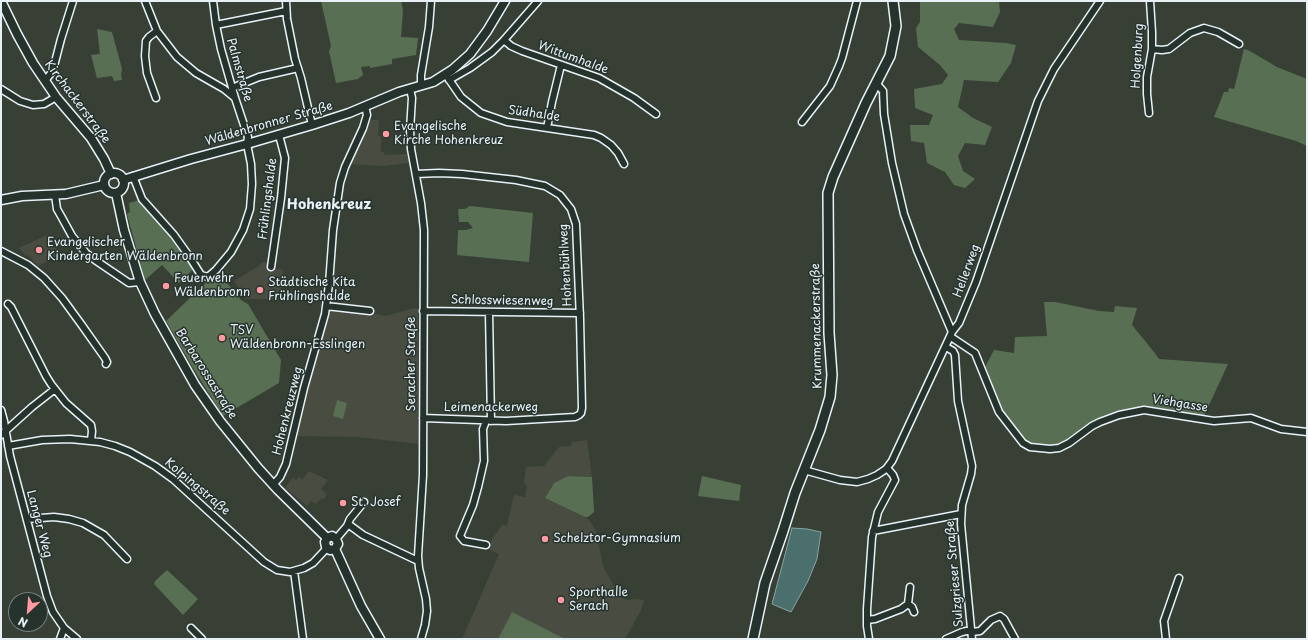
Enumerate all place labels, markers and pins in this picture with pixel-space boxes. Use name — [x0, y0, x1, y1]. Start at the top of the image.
place label: Evangelische Kirche Hohenkreuz — [394, 120, 503, 148]
marker: Evangelische Kirche Hohenkreuz — [381, 129, 391, 139]
place label: Evangelischer Kindergarten Wäldenbronn — [47, 236, 203, 264]
marker: Evangelischer Kindergarten Wäldenbronn — [34, 245, 44, 255]
place label: Feuerwehr Wäldenbronn — [174, 272, 250, 300]
place label: Städtische Kita Frühlingshalde — [268, 276, 355, 304]
marker: Feuerwehr Wäldenbronn — [161, 281, 171, 291]
marker: Städtische Kita Frühlingshalde — [255, 285, 265, 295]
place label: TSV Wäldenbronn-Esslingen — [230, 324, 365, 352]
marker: TSV Wäldenbronn-Esslingen — [217, 333, 227, 343]
place label: St. Josef — [351, 496, 401, 510]
marker: St. Josef — [338, 498, 348, 508]
place label: Schelztor-Gymnasium — [553, 532, 681, 546]
marker: Schelztor-Gymnasium — [540, 534, 550, 544]
place label: Sporthalle Serach — [569, 586, 628, 614]
marker: Sporthalle Serach — [556, 595, 566, 605]

